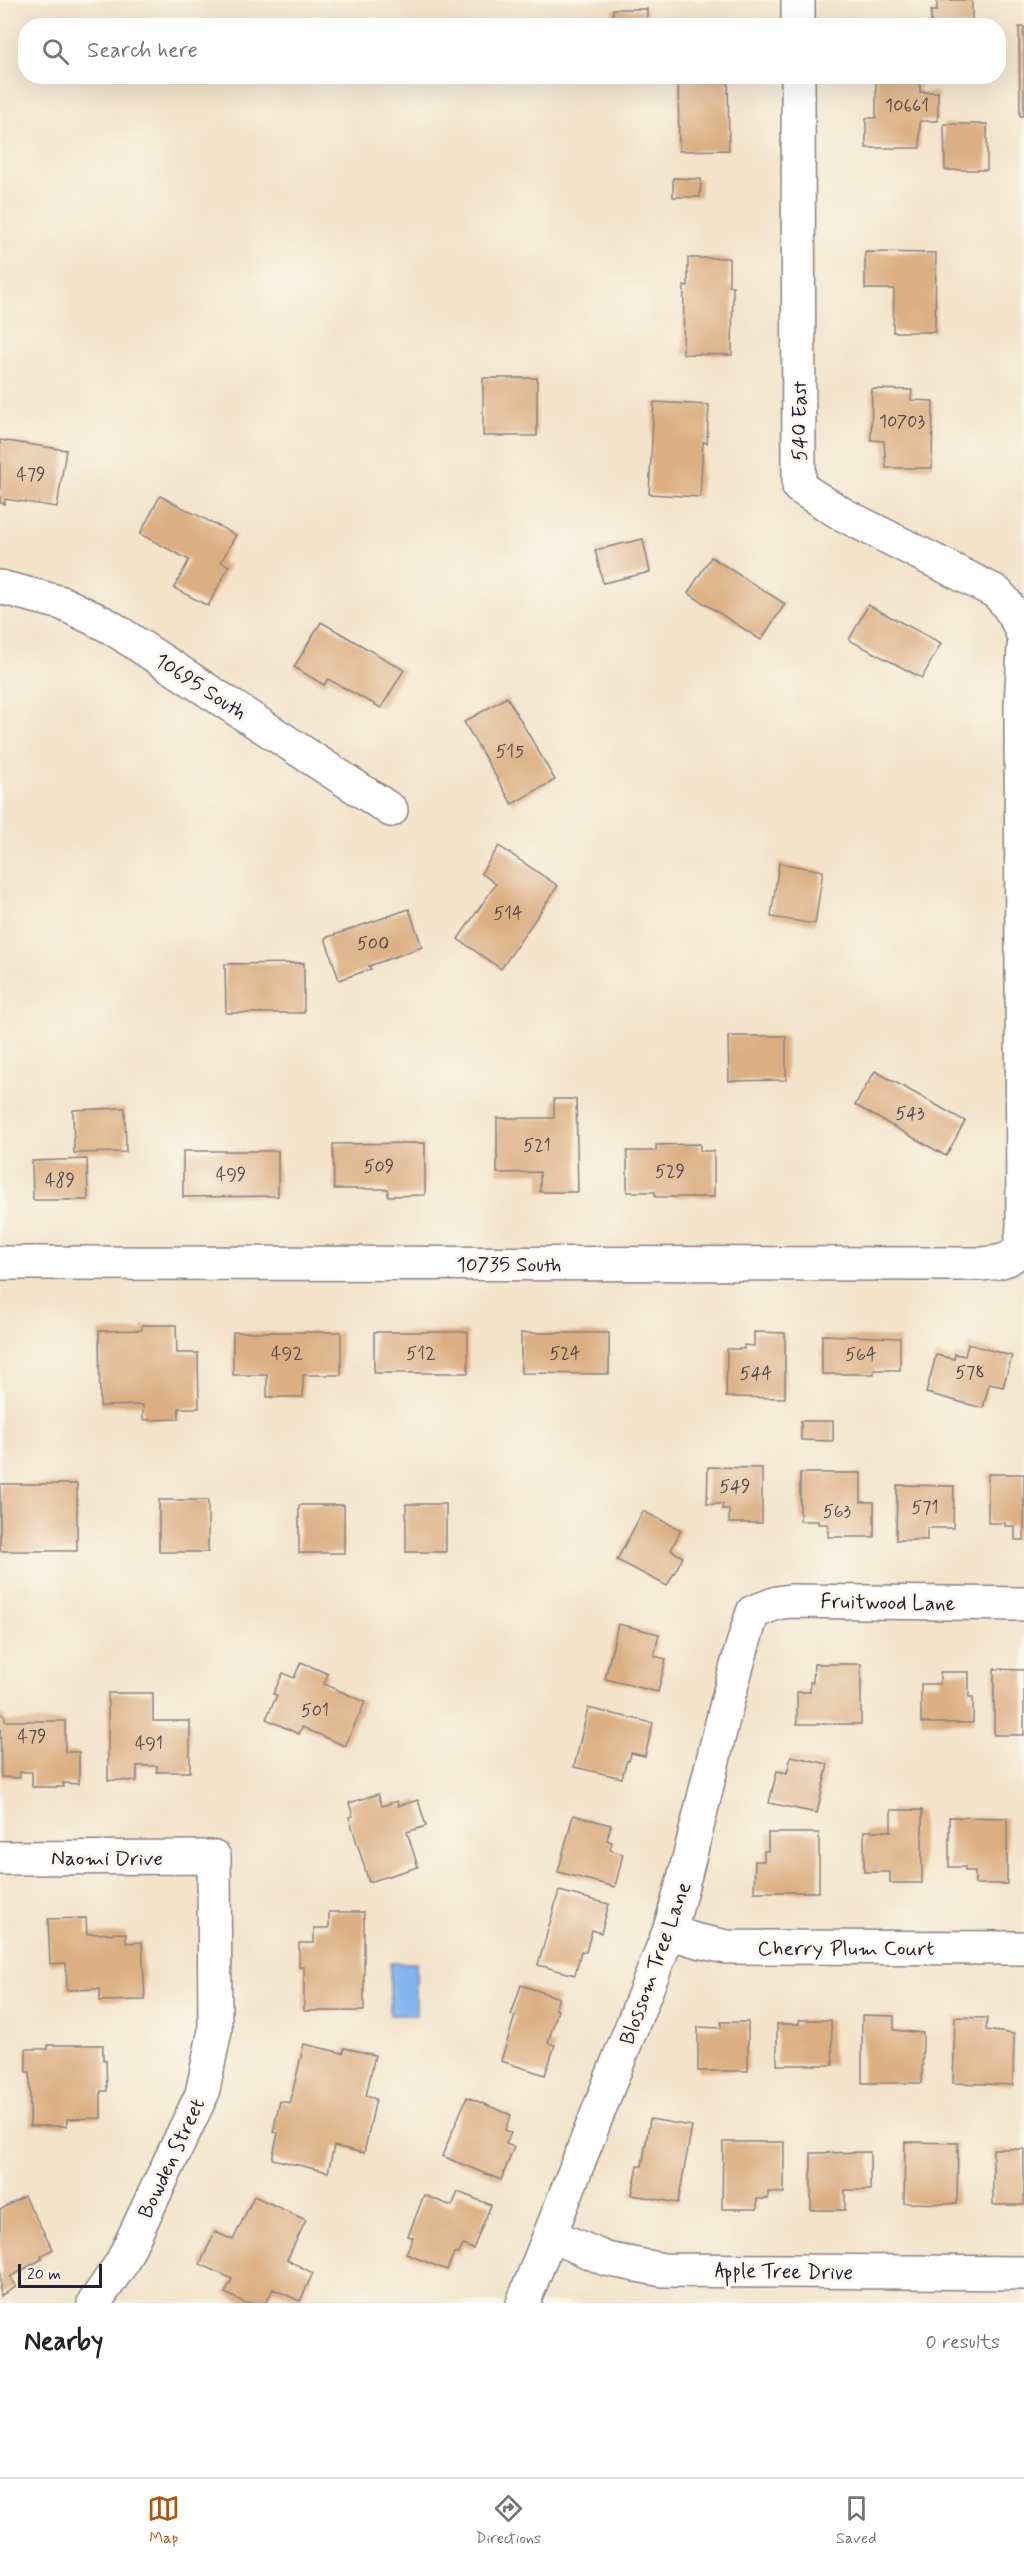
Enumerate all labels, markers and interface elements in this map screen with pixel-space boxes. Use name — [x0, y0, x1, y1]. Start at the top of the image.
search box — [18, 18, 1006, 84]
icon: search — [39, 35, 72, 68]
text: Search here — [87, 37, 198, 65]
house number: 10661 — [885, 94, 929, 118]
street label: 540 East — [786, 380, 814, 461]
house number: 10703 — [879, 410, 925, 434]
house number: 479 — [17, 463, 46, 487]
street label: 10695 South — [149, 647, 252, 727]
house number: 515 — [496, 740, 524, 764]
house number: 514 — [493, 902, 523, 926]
house number: 500 — [357, 932, 389, 956]
house number: 543 — [895, 1102, 925, 1126]
house number: 521 — [523, 1134, 551, 1158]
house number: 509 — [364, 1155, 394, 1179]
house number: 529 — [655, 1160, 685, 1184]
house number: 499 — [216, 1163, 246, 1187]
house number: 489 — [45, 1169, 75, 1193]
street label: 10735 South — [456, 1251, 562, 1279]
house number: 492 — [271, 1342, 303, 1366]
house number: 512 — [406, 1342, 436, 1366]
house number: 524 — [550, 1342, 581, 1366]
house number: 564 — [845, 1343, 877, 1367]
house number: 578 — [955, 1361, 985, 1385]
house number: 544 — [740, 1362, 773, 1386]
house number: 549 — [719, 1475, 751, 1499]
house number: 571 — [912, 1496, 938, 1520]
house number: 563 — [823, 1500, 851, 1524]
street label: Fruitwood Lane — [820, 1588, 956, 1618]
house number: 501 — [301, 1699, 329, 1723]
house number: 479 — [18, 1725, 47, 1749]
house number: 491 — [135, 1732, 163, 1756]
street label: Naomi Drive — [51, 1845, 163, 1873]
street label: Blossom Tree Lane — [613, 1878, 698, 2049]
street label: Cherry Plum Court — [758, 1935, 935, 1963]
street label: Bowden Street — [132, 2094, 212, 2223]
street label: Apple Tree Drive — [715, 2257, 853, 2288]
scale bar — [18, 2261, 102, 2288]
text: 20 m — [27, 2264, 61, 2285]
text: Nearby — [24, 2325, 103, 2359]
text: 0 results — [926, 2329, 1000, 2356]
tab: Map — [147, 2492, 180, 2549]
tab: Directions — [475, 2492, 541, 2549]
tab: Saved — [836, 2492, 877, 2549]

